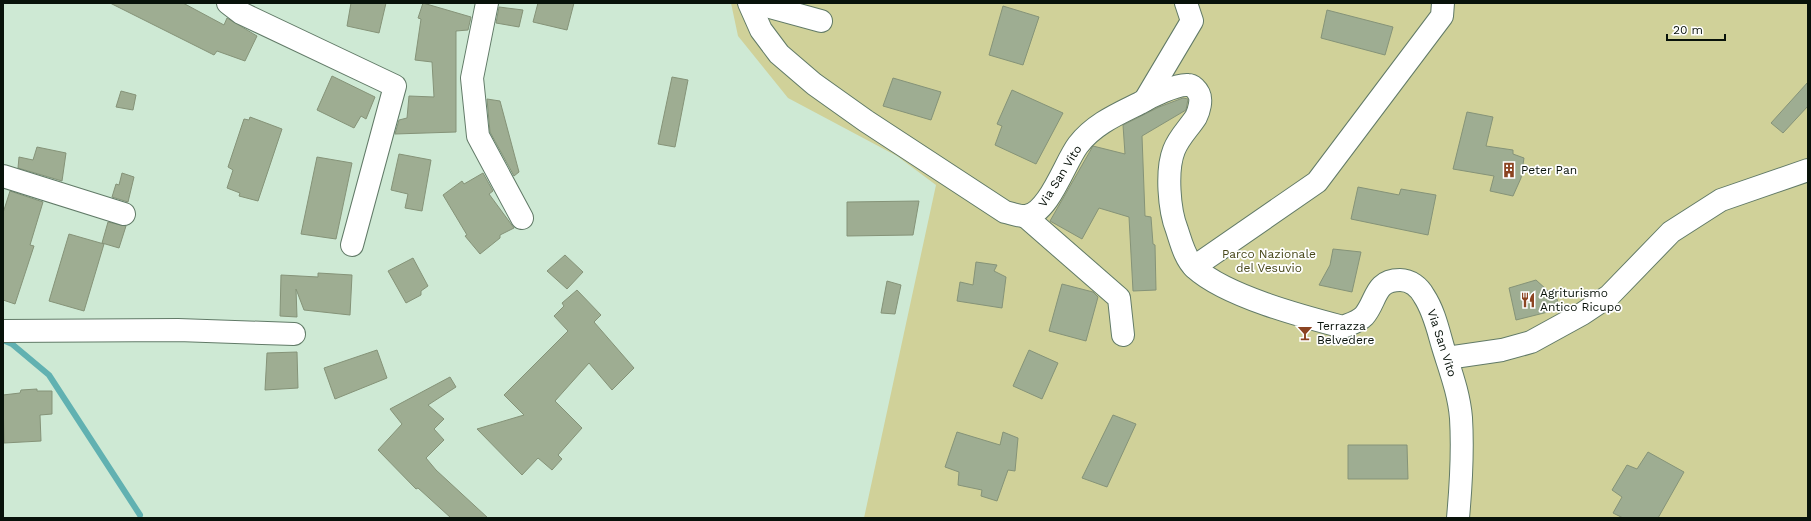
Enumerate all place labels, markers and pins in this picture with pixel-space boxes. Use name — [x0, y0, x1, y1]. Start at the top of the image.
building icon: Peter Pan — [1500, 161, 1518, 179]
place label: Peter Pan — [1521, 163, 1577, 177]
place label: Agriturismo Antico Ricupo — [1540, 286, 1621, 314]
restaurant icon: Agriturismo Antico Ricupo — [1519, 291, 1537, 309]
place label: Terrazza Belvedere — [1317, 319, 1375, 347]
bar icon: Terrazza Belvedere — [1296, 324, 1314, 342]

